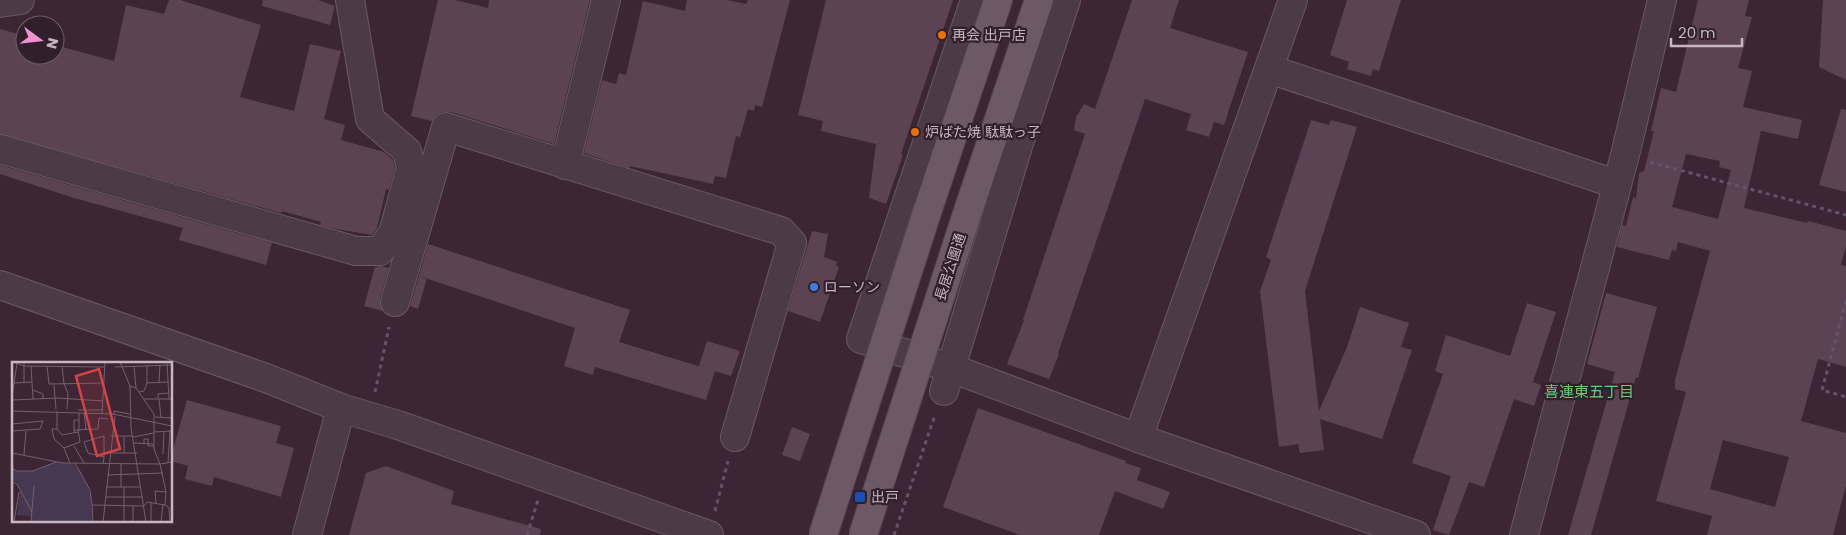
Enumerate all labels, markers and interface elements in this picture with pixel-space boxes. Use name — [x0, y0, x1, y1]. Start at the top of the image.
north arrow — [15, 15, 65, 65]
scale bar — [1671, 15, 1742, 47]
text: 20 m — [1678, 22, 1716, 43]
place label: 再会 出戸店 — [952, 25, 1026, 45]
marker: 再会 出戸店 — [936, 29, 948, 41]
text: N — [42, 36, 64, 51]
place label: 炉ばた焼 駄駄っ子 — [925, 122, 1041, 142]
marker: 炉ばた焼 駄駄っ子 — [909, 126, 921, 138]
street label: 長居公園通 — [930, 231, 970, 303]
place label: ローソン — [824, 277, 880, 297]
marker: ローソン — [808, 281, 820, 293]
inset map — [12, 362, 172, 522]
district label: 喜連東五丁目 — [1544, 381, 1634, 402]
place label: 出戸 — [871, 487, 899, 507]
marker: 出戸 — [853, 490, 867, 504]

